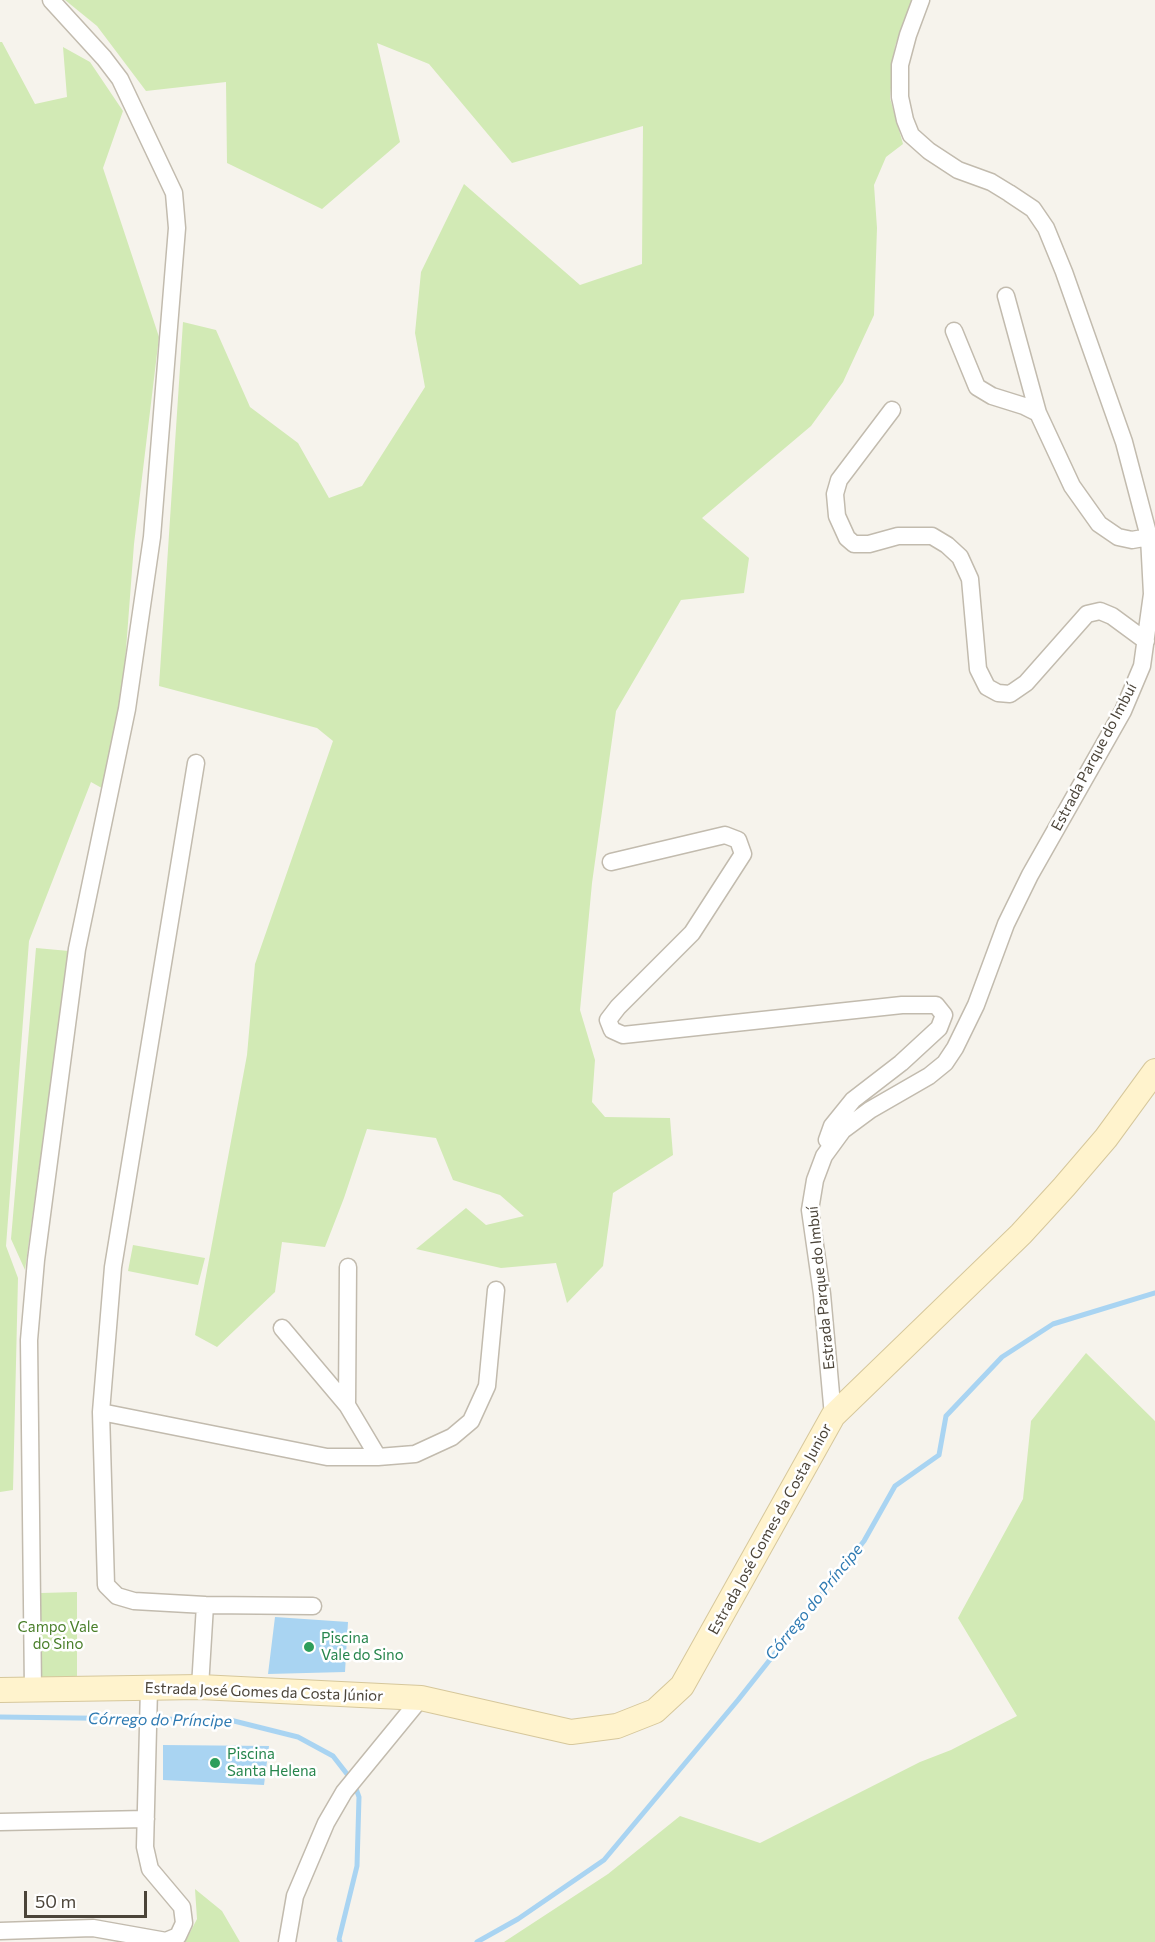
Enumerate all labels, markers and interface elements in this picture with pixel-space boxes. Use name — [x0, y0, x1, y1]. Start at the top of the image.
street label: Estrada Parque do Imbuí — [1047, 680, 1141, 834]
street label: Estrada Parque do Imbuí — [803, 1205, 839, 1371]
street label: Estrada José Gomes da Costa Junior — [704, 1420, 836, 1638]
water label: Córrego do Príncipe — [761, 1540, 867, 1664]
park label: Campo Vale do Sino — [18, 1618, 98, 1653]
place label: Piscina Vale do Sino — [321, 1629, 404, 1664]
marker: Piscina Vale do Sino — [302, 1640, 316, 1654]
street label: Estrada José Gomes da Costa Júnior — [144, 1679, 384, 1705]
water label: Córrego do Príncipe — [88, 1709, 232, 1731]
place label: Piscina Santa Helena — [227, 1745, 316, 1780]
marker: Piscina Santa Helena — [208, 1756, 222, 1770]
scale bar — [27, 1879, 150, 1917]
text: 50 m — [35, 1890, 76, 1912]

